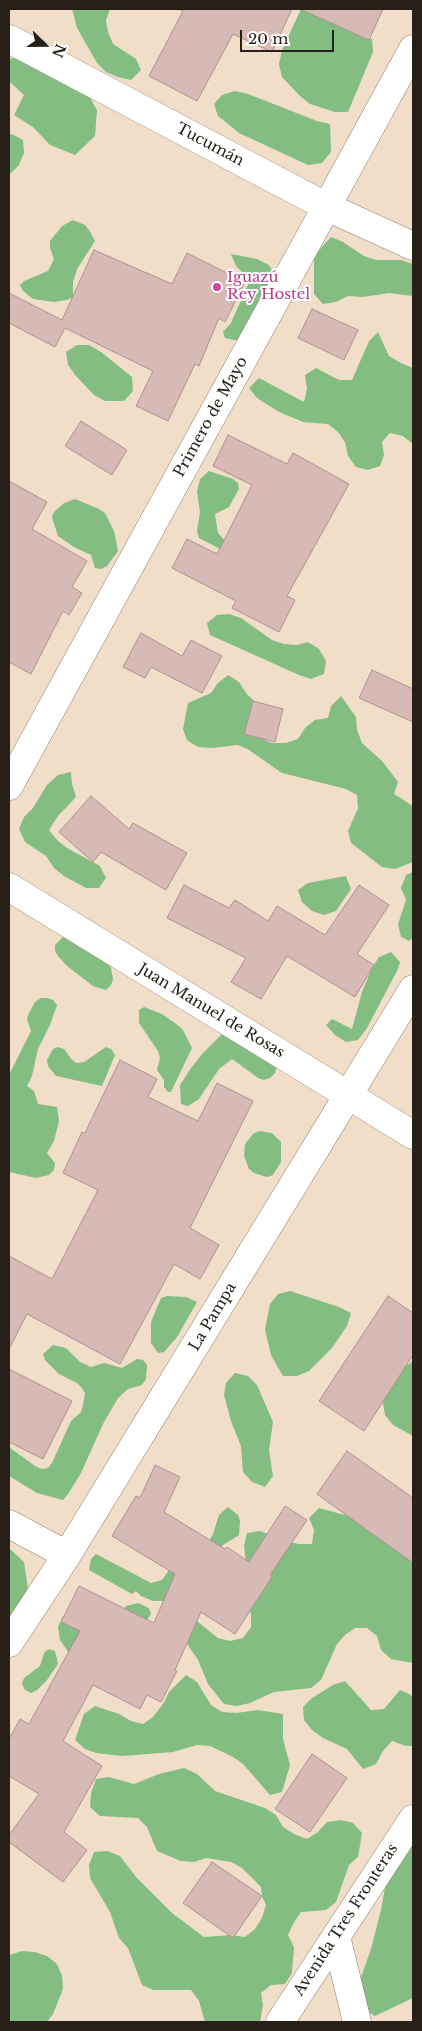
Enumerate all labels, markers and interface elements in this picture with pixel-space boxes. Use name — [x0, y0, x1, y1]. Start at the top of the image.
north arrow — [20, 20, 70, 70]
scale bar — [242, 20, 336, 52]
text: 20 m — [248, 29, 288, 48]
text: N — [48, 41, 70, 60]
street label: Tucumán — [173, 120, 247, 170]
place label: Iguazú Rey Hostel — [227, 269, 310, 304]
marker: Iguazú Rey Hostel — [211, 281, 223, 293]
street label: Primero de Mayo — [170, 354, 252, 480]
street label: Juan Manuel de Rosas — [134, 960, 288, 1062]
street label: La Pampa — [186, 1280, 240, 1354]
street label: Avenida Tres Fronteras — [290, 1841, 402, 1999]

